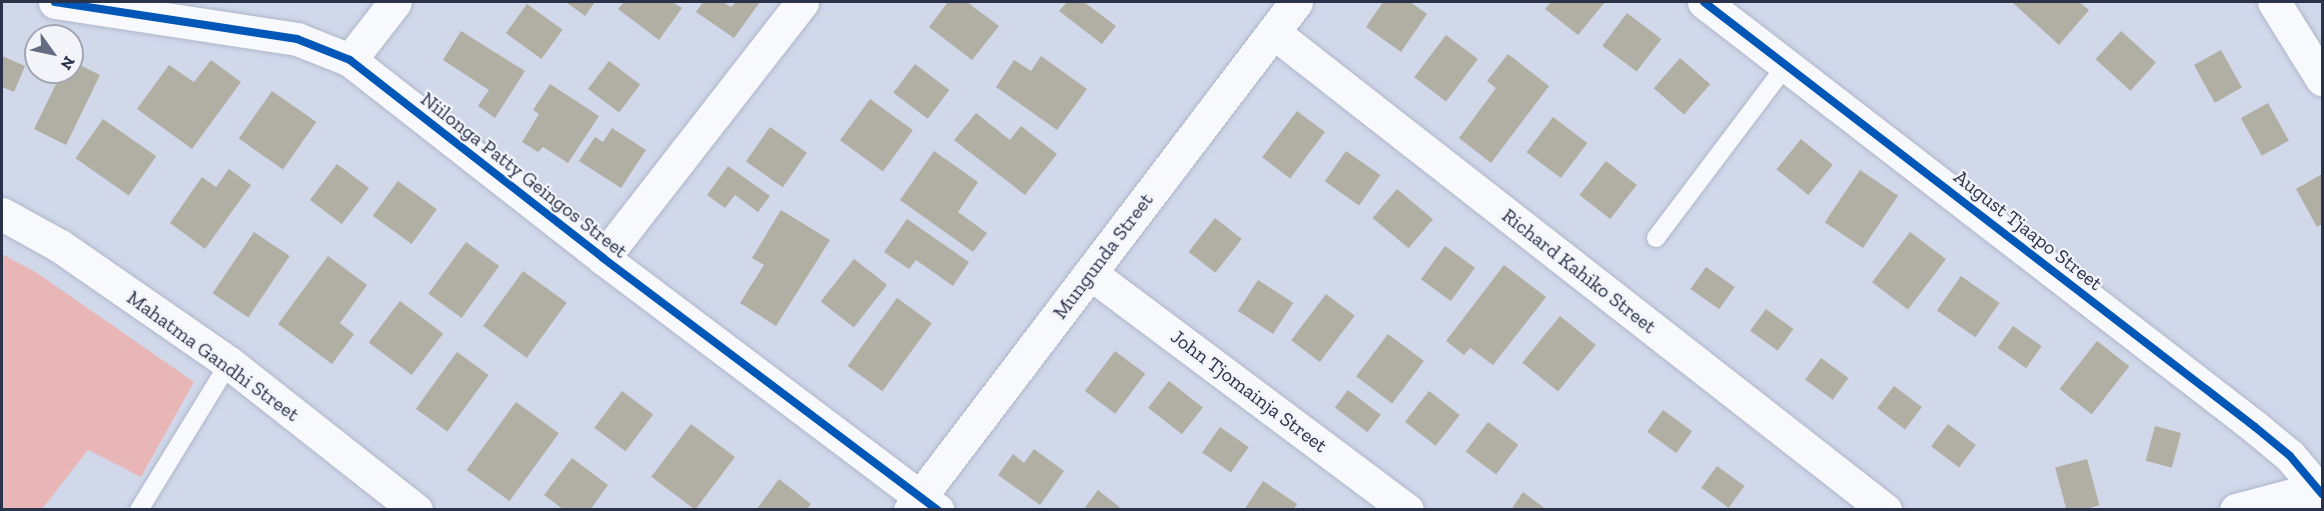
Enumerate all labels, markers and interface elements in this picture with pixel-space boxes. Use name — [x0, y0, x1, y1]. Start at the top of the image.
north arrow — [24, 24, 84, 84]
text: N — [57, 53, 79, 73]
street label: Niilonga Patty Geingos Street — [416, 87, 632, 263]
street label: August Tjaapo Street — [1949, 165, 2107, 295]
street label: Mungunda Street — [1048, 188, 1158, 324]
street label: Richard Kahiko Street — [1497, 203, 1661, 339]
street label: Mahatma Gandhi Street — [122, 286, 304, 426]
street label: John Tjomainja Street — [1166, 324, 1332, 458]

